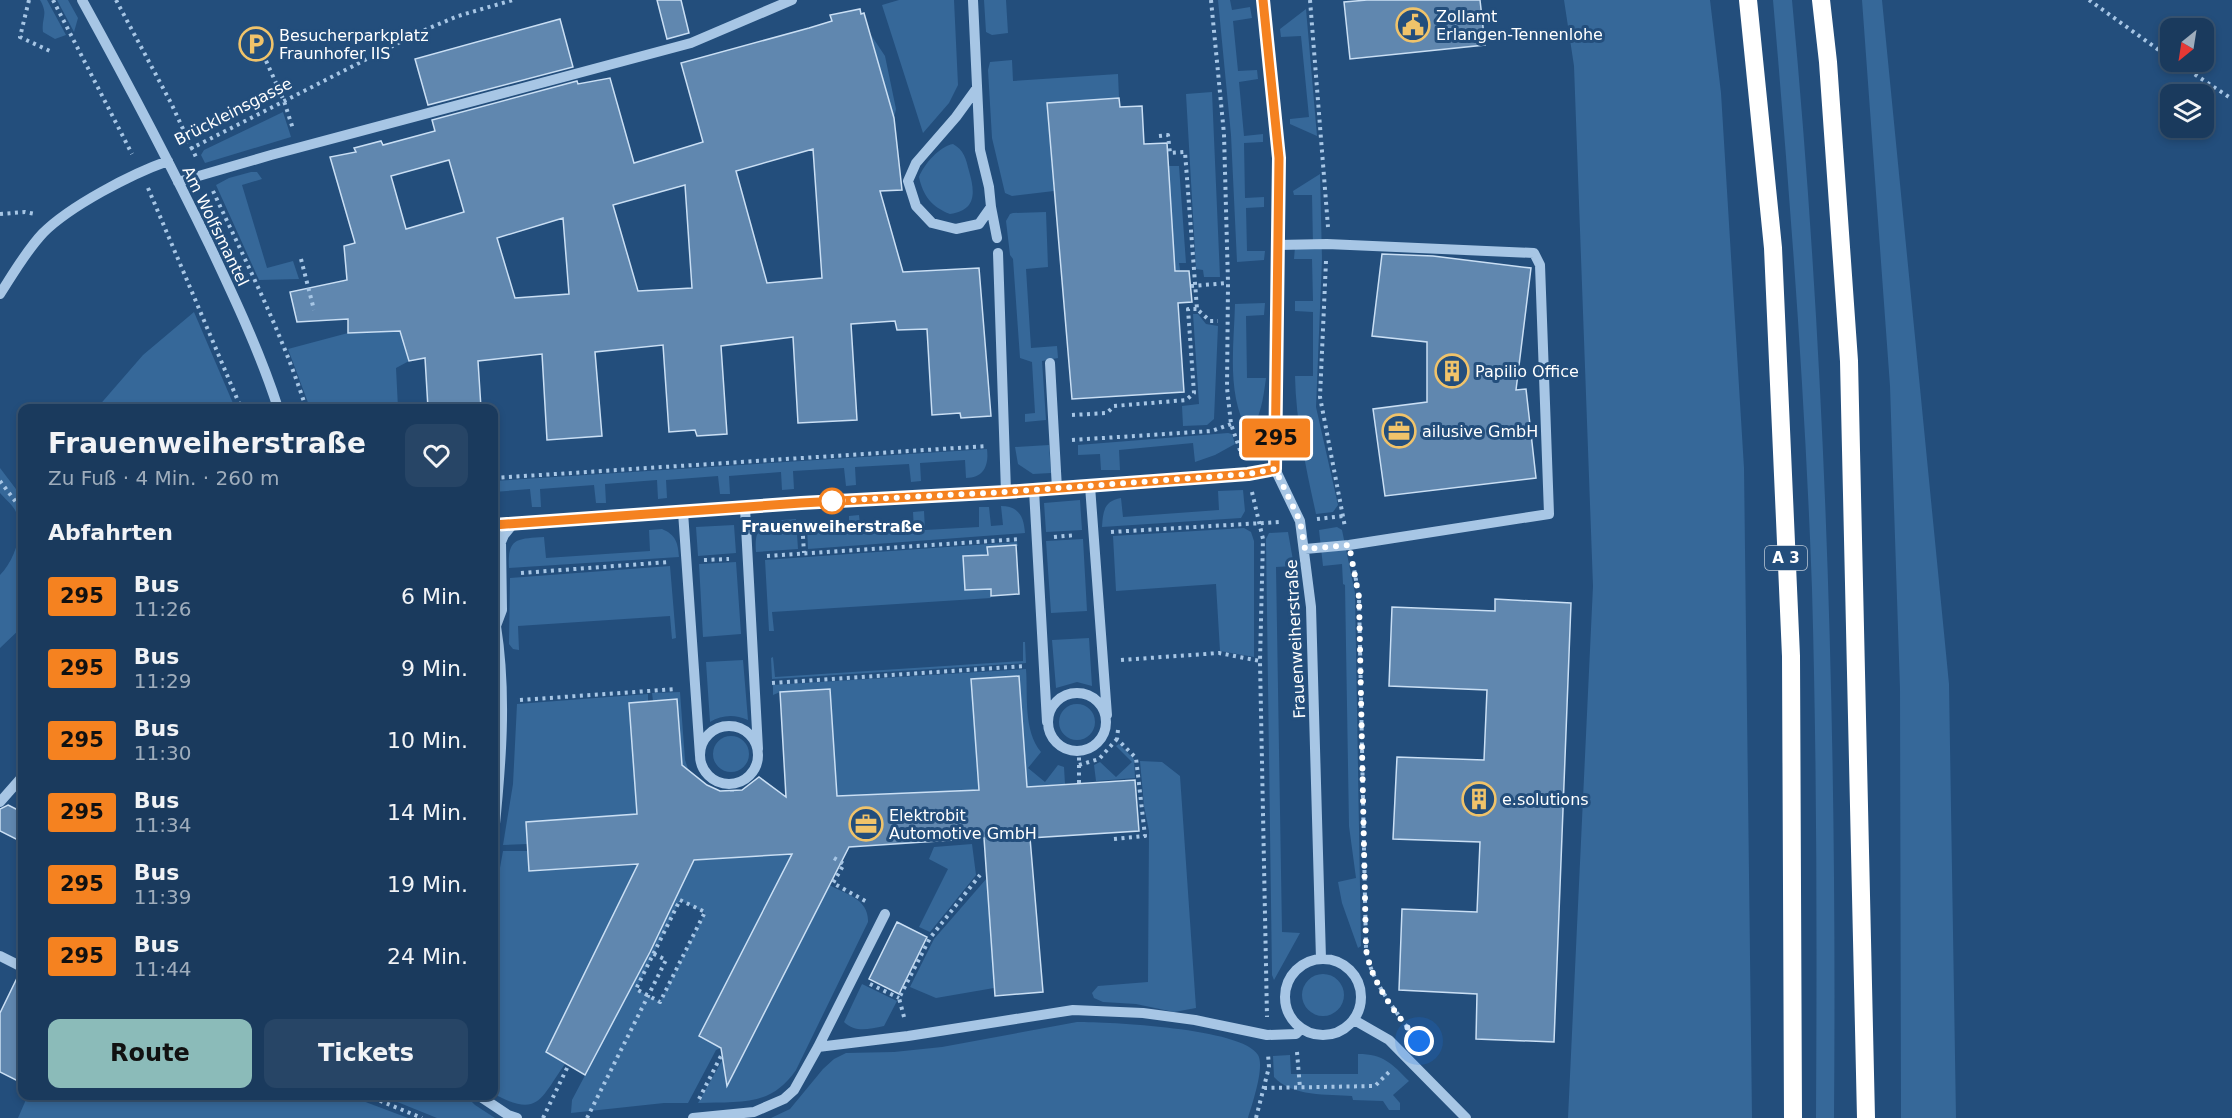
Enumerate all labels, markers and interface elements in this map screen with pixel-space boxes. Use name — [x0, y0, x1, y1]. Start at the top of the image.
public building icon: Zollamt Erlangen-Tennenlohe — [1395, 7, 1431, 43]
place label: Zollamt Erlangen-Tennenlohe — [1436, 7, 1603, 44]
north arrow — [2160, 18, 2214, 72]
map controls — [2160, 18, 2214, 138]
parking icon: Besucherparkplatz Fraunhofer IIS — [238, 26, 274, 62]
place label: Besucherparkplatz Fraunhofer IIS — [279, 26, 429, 63]
street label: Brückleinsgasse — [171, 74, 295, 149]
button: layers — [2160, 84, 2214, 138]
street label: Am Wolfsmantel — [178, 163, 253, 289]
building icon: Papilio Office — [1434, 353, 1470, 389]
place label: Papilio Office — [1475, 362, 1579, 381]
office icon: ailusive GmbH — [1381, 413, 1417, 449]
line badge: 295 — [1242, 418, 1310, 458]
place label: ailusive GmbH — [1422, 422, 1538, 441]
button: heart — [405, 424, 468, 487]
text: 295 — [1254, 426, 1298, 450]
text: Frauenweiherstraße — [48, 427, 366, 460]
text: Zu Fuß · 4 Min. · 260 m — [48, 466, 280, 490]
marker: Frauenweiherstraße — [819, 488, 845, 514]
place label: Frauenweiherstraße — [741, 517, 923, 536]
text: Abfahrten — [48, 520, 173, 545]
road number: A 3 — [1765, 546, 1807, 570]
street label: Frauenweiherstraße — [1282, 559, 1309, 719]
text: Bus — [134, 572, 179, 597]
text: 295 — [60, 584, 104, 608]
text: 6 Min. — [401, 584, 468, 609]
text: 11:26 — [134, 597, 191, 621]
text: Bus — [134, 644, 179, 669]
text: 295 — [60, 656, 104, 680]
text: 9 Min. — [401, 656, 468, 681]
text: 11:29 — [134, 669, 191, 693]
text: Bus — [134, 716, 179, 741]
text: 295 — [60, 728, 104, 752]
text: 10 Min. — [387, 728, 468, 753]
text: 11:30 — [134, 741, 191, 765]
building icon: e.solutions — [1461, 781, 1497, 817]
text: Bus — [134, 788, 179, 813]
place label: e.solutions — [1502, 790, 1589, 809]
text: 295 — [60, 800, 104, 824]
text: 14 Min. — [387, 800, 468, 825]
office icon: Elektrobit Automotive GmbH — [848, 806, 884, 842]
place label: Elektrobit Automotive GmbH — [889, 806, 1037, 843]
text: 11:34 — [134, 813, 191, 837]
text: Bus — [134, 860, 179, 885]
text: 295 — [60, 872, 104, 896]
text: 19 Min. — [387, 872, 468, 897]
text: 11:39 — [134, 885, 191, 909]
text: Bus — [134, 932, 179, 957]
text: 295 — [60, 944, 104, 968]
text: 24 Min. — [387, 944, 468, 969]
text: 11:44 — [134, 957, 191, 981]
button: Route — [48, 1019, 252, 1088]
button: Tickets — [264, 1019, 468, 1088]
your location — [1404, 1026, 1434, 1056]

